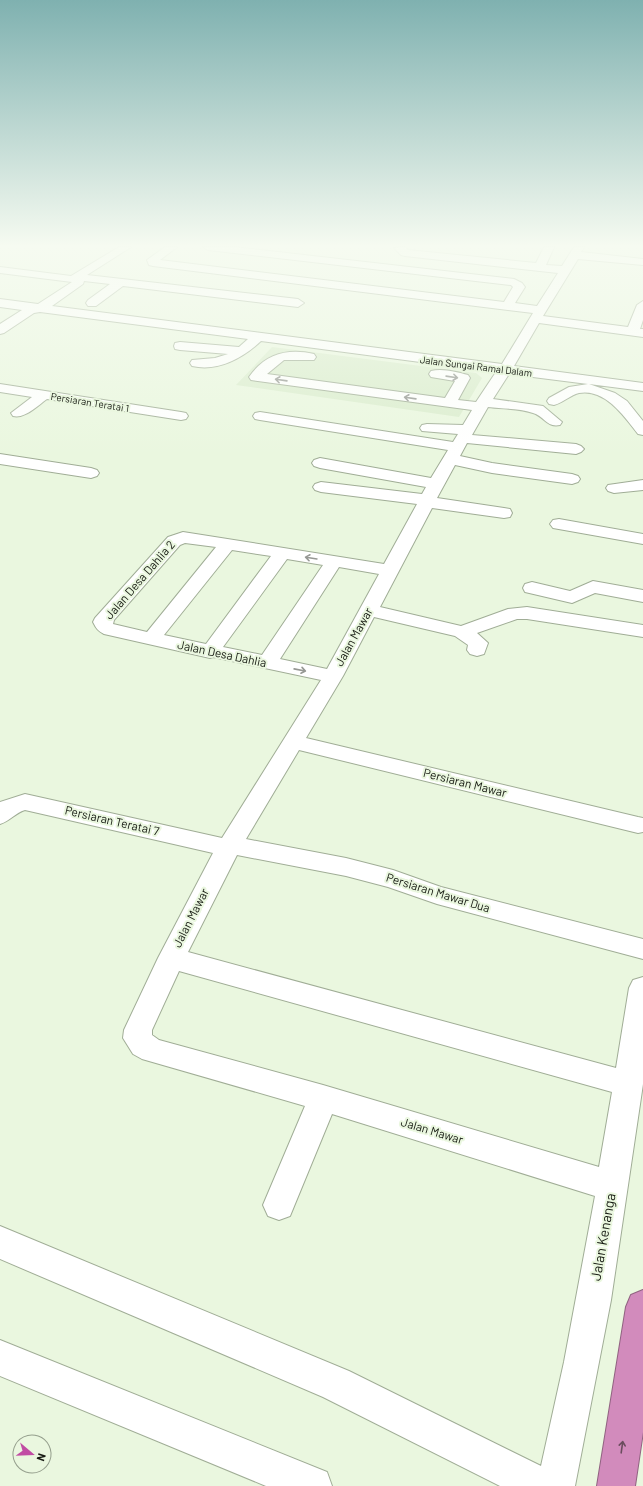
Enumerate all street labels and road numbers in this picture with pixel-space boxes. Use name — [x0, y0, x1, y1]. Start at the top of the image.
street label: Jalan Sungai Ramal Dalam — [419, 353, 533, 379]
street label: Persiaran Teratai 1 — [50, 390, 130, 414]
street label: Jalan Desa Dahlia 2 — [101, 537, 177, 622]
street label: Jalan Mawar — [331, 604, 375, 668]
street label: Jalan Desa Dahlia — [176, 637, 268, 669]
street label: Persiaran Mawar — [422, 765, 509, 799]
street label: Persiaran Teratai 7 — [64, 802, 161, 838]
street label: Persiaran Mawar Dua — [385, 870, 492, 914]
street label: Jalan Mawar — [169, 885, 211, 949]
street label: Jalan Mawar — [399, 1114, 466, 1146]
street label: Jalan Kenanga — [586, 1192, 619, 1282]

